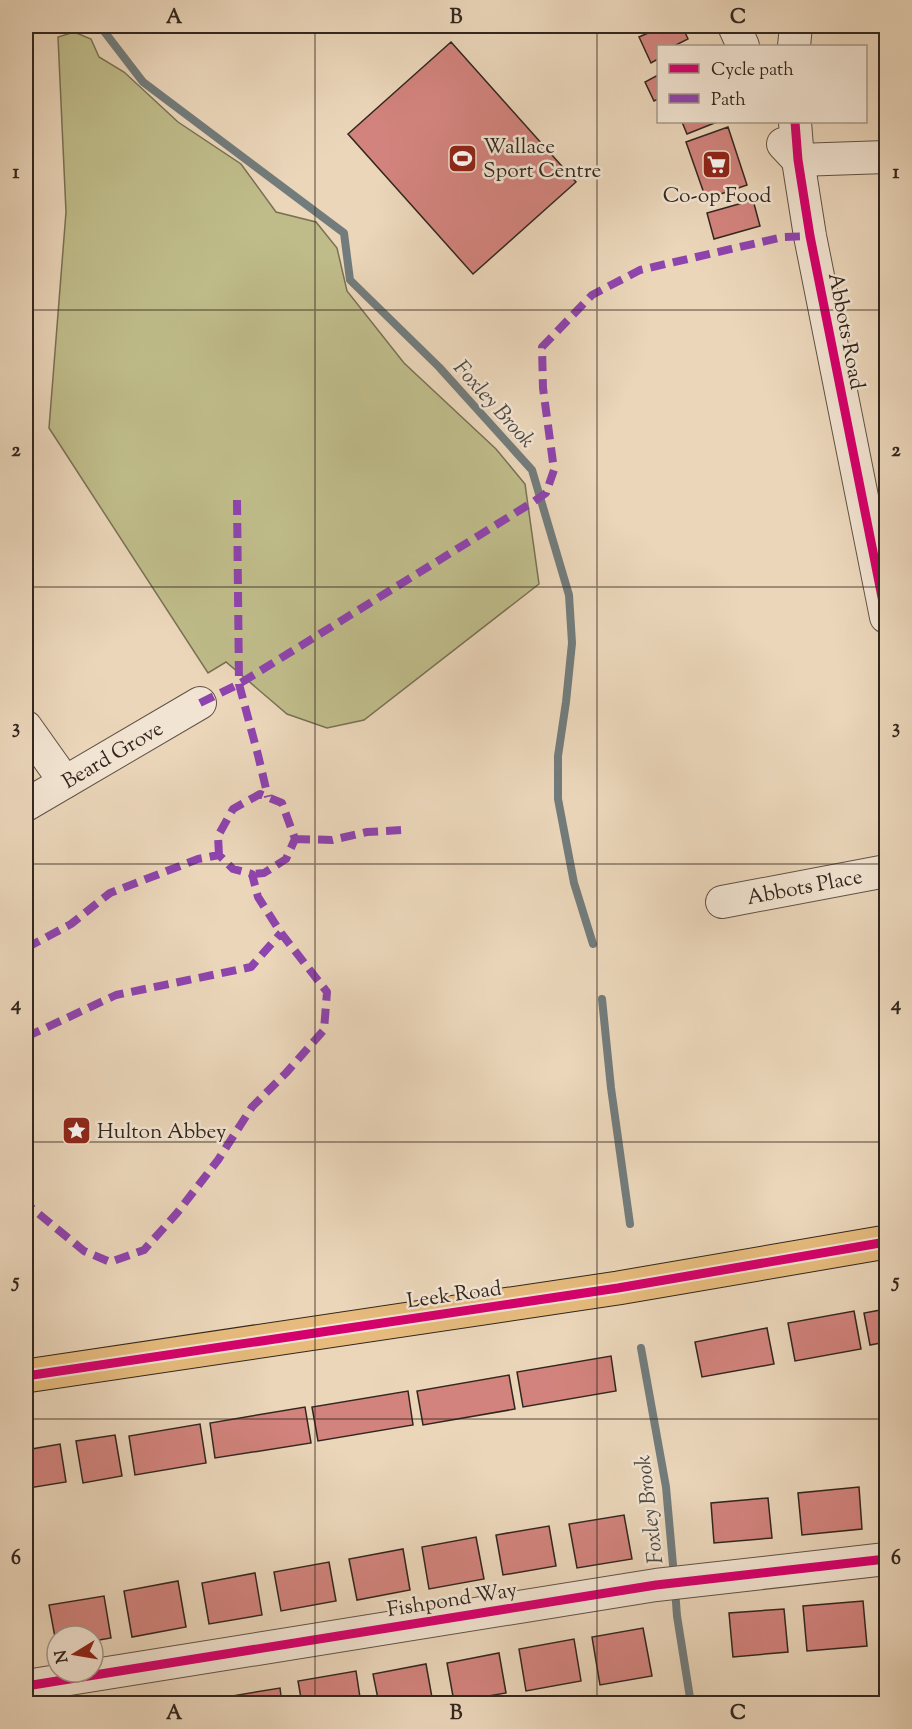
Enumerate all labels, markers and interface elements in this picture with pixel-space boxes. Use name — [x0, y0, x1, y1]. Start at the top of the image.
text: A — [166, 4, 183, 33]
text: B — [450, 4, 463, 33]
text: C — [730, 4, 746, 33]
legend — [657, 45, 867, 123]
text: Cycle path — [711, 58, 794, 84]
text: Path — [711, 88, 746, 114]
place label: Wallace Sport Centre — [483, 133, 601, 187]
sports icon: Wallace Sport Centre — [446, 142, 478, 174]
supermarket icon: Co-op Food — [701, 148, 733, 180]
text: 1 — [13, 159, 20, 188]
text: 1 — [893, 159, 900, 188]
place label: Co-op Food — [663, 182, 771, 212]
street label: Abbots Road — [819, 271, 871, 392]
water label: Foxley Brook — [444, 354, 541, 456]
text: 2 — [11, 437, 21, 466]
text: 2 — [891, 437, 901, 466]
text: 3 — [12, 714, 20, 743]
text: 3 — [892, 714, 900, 743]
street label: Beard Grove — [57, 715, 170, 798]
street label: Abbots Place — [744, 863, 865, 914]
text: 4 — [10, 991, 21, 1020]
text: 4 — [890, 991, 901, 1020]
place icon: Hulton Abbey — [60, 1115, 92, 1147]
place label: Hulton Abbey — [97, 1118, 227, 1148]
text: 5 — [11, 1268, 20, 1297]
text: 5 — [891, 1268, 900, 1297]
street label: Leek Road — [405, 1274, 504, 1317]
water label: Foxley Brook — [628, 1453, 674, 1566]
text: 6 — [11, 1545, 21, 1574]
text: 6 — [891, 1545, 901, 1574]
street label: Fishpond Way — [385, 1576, 520, 1626]
north arrow — [45, 1624, 105, 1684]
text: N — [50, 1648, 75, 1665]
text: A — [166, 1700, 183, 1729]
text: B — [450, 1700, 463, 1729]
text: C — [730, 1700, 746, 1729]

